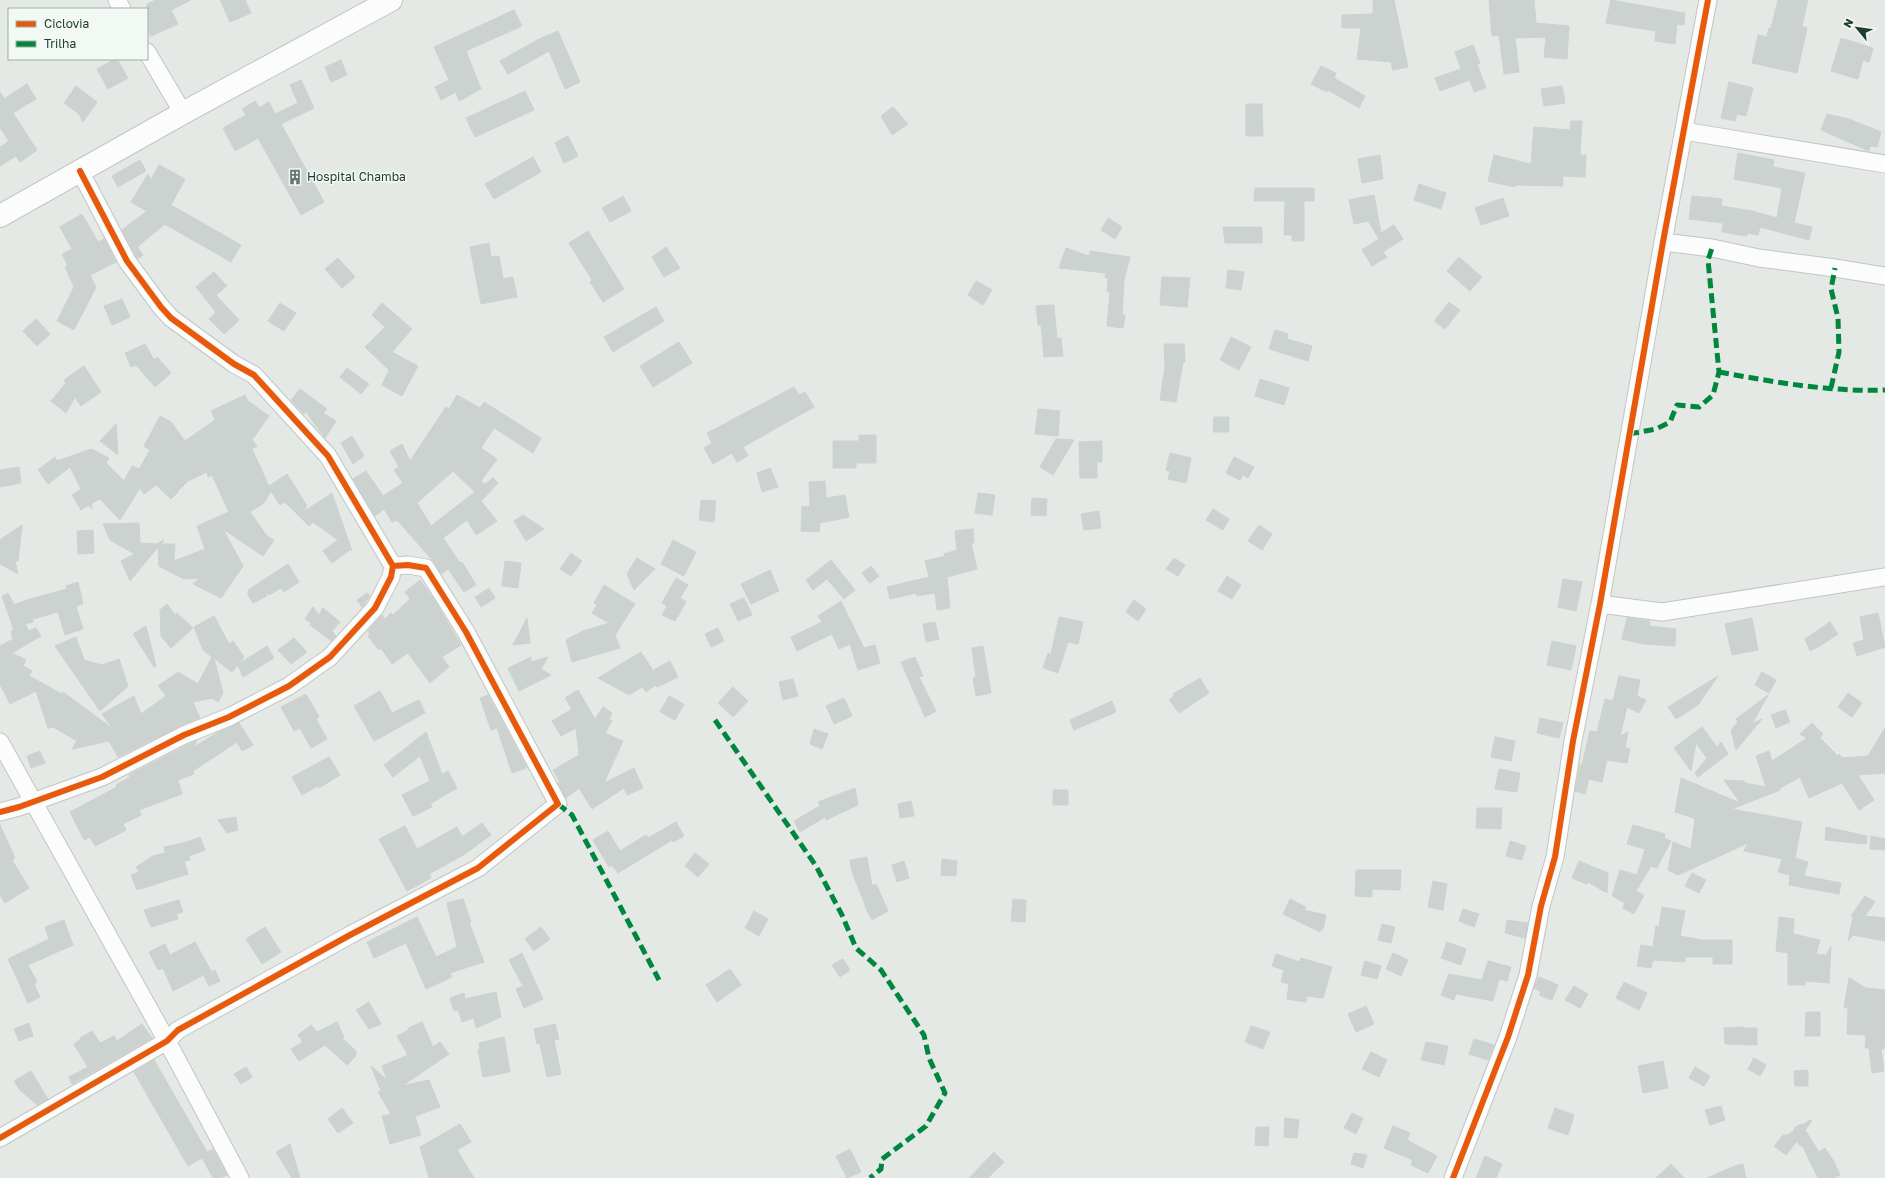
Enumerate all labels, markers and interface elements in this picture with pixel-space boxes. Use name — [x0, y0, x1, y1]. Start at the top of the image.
legend — [8, 8, 148, 60]
north arrow — [1837, 8, 1877, 48]
text: Ciclovia — [44, 16, 89, 31]
text: N — [1840, 16, 1856, 30]
text: Trilha — [44, 36, 76, 51]
building icon: Hospital Chamba — [286, 168, 304, 186]
place label: Hospital Chamba — [307, 169, 406, 184]

